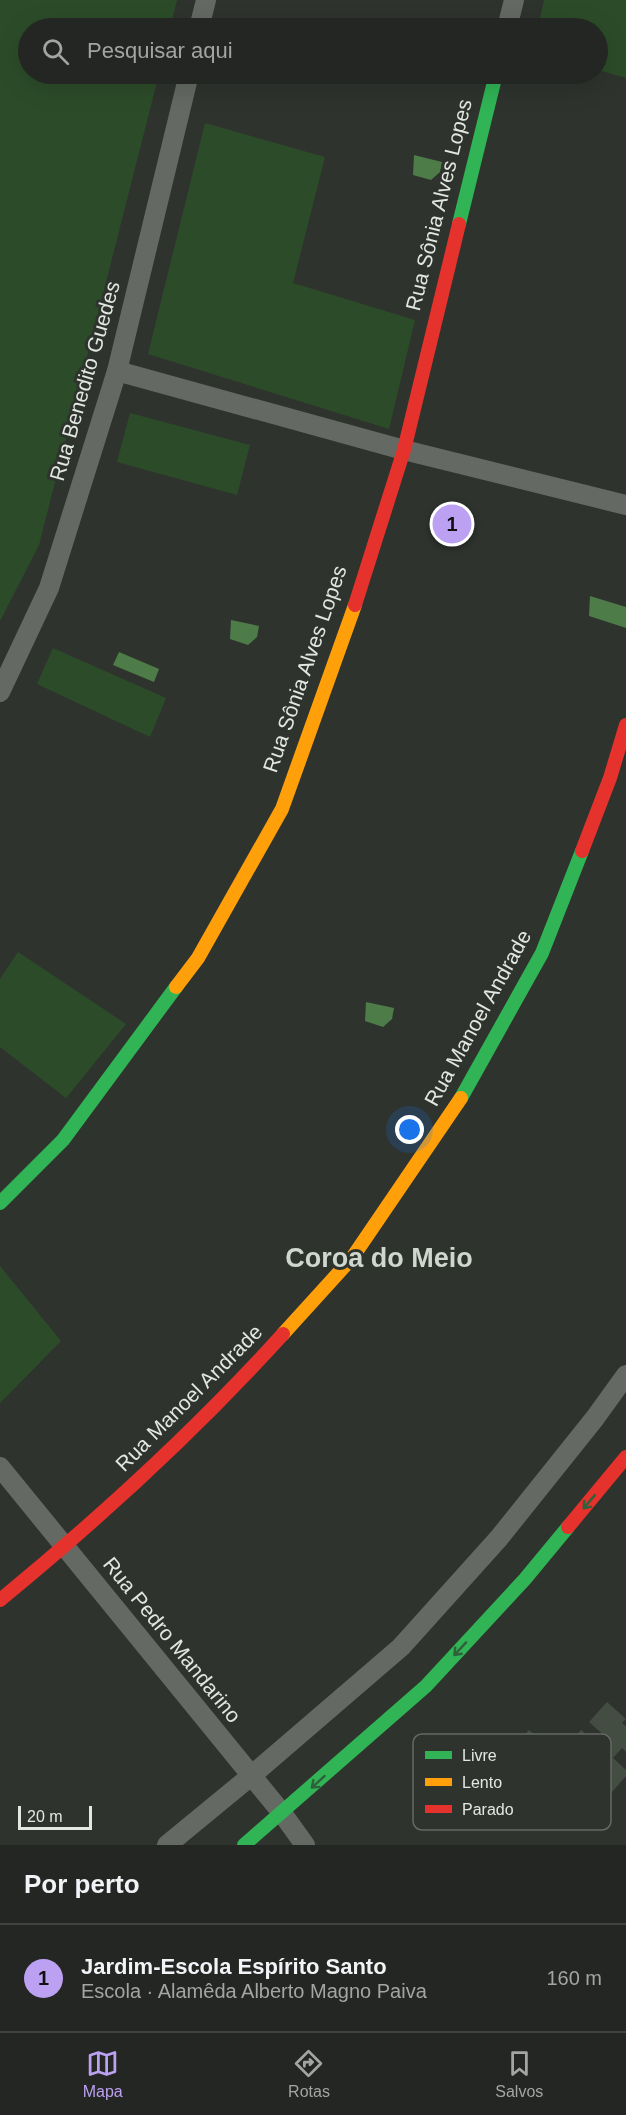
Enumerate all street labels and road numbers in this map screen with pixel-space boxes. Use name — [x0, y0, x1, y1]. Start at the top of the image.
street label: Rua Sônia Alves Lopes — [401, 97, 476, 313]
street label: Rua Benedito Guedes — [45, 278, 124, 483]
street label: Rua Sônia Alves Lopes — [258, 562, 351, 775]
street label: Rua Manoel Andrade — [420, 926, 535, 1110]
street label: Rua Manoel Andrade — [111, 1320, 267, 1476]
street label: Rua Pedro Mandarino — [99, 1553, 246, 1727]

